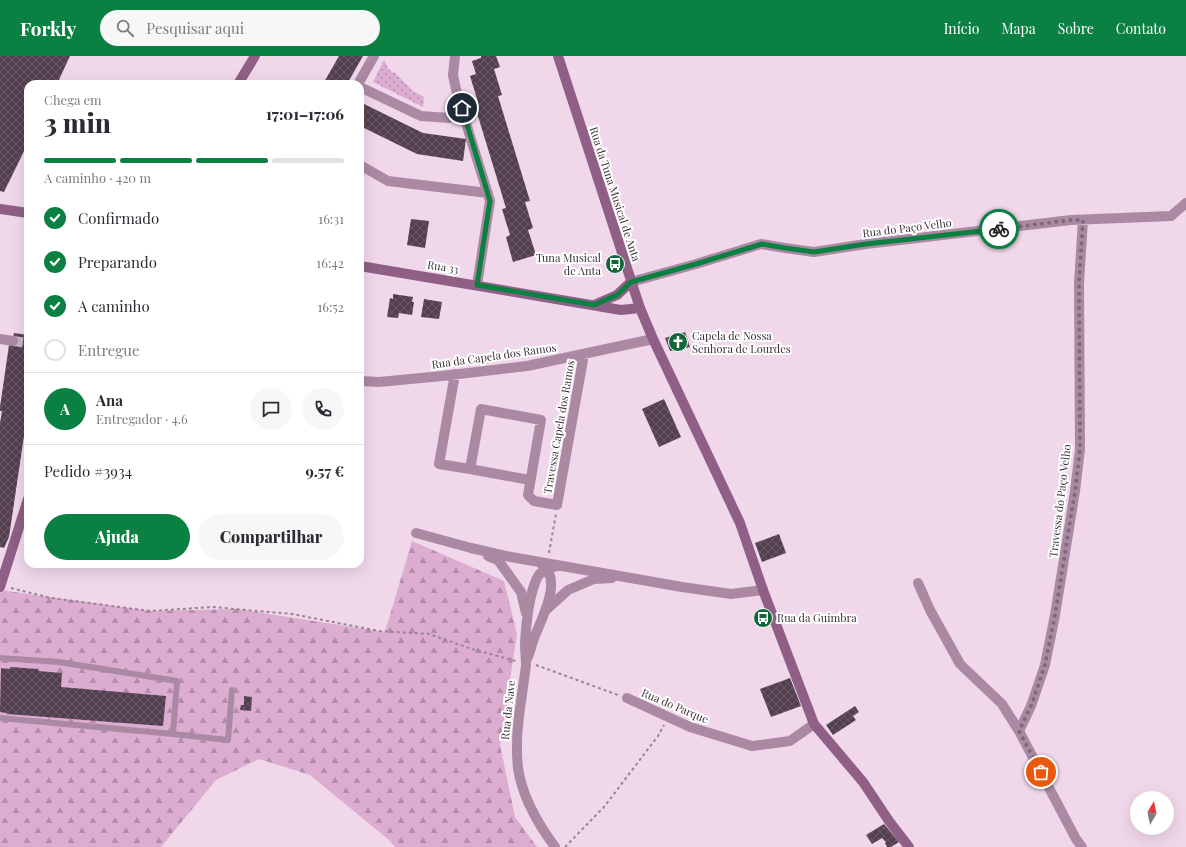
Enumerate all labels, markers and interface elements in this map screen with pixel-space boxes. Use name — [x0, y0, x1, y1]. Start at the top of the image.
search box — [100, 10, 380, 46]
text: Forkly — [20, 15, 76, 41]
icon: search — [114, 17, 136, 39]
text: Pesquisar aqui — [146, 18, 244, 38]
text: Início — [944, 19, 979, 38]
text: Mapa — [1001, 19, 1036, 38]
text: Sobre — [1058, 19, 1094, 38]
text: Contato — [1116, 19, 1166, 38]
text: Chega em — [44, 91, 102, 108]
pin — [445, 91, 479, 125]
icon: home — [451, 97, 473, 119]
text: 17:01–17:06 — [266, 104, 344, 124]
text: 3 min — [44, 105, 111, 140]
street label: Rua da Tuna Musical de Anta — [587, 125, 645, 264]
text: A caminho · 420 m — [44, 169, 151, 186]
icon: check — [44, 207, 66, 229]
text: Confirmado — [78, 208, 159, 228]
courier — [979, 209, 1019, 249]
text: 16:31 — [318, 210, 344, 227]
street label: Rua do Paço Velho — [861, 215, 952, 240]
icon: bike — [988, 218, 1010, 240]
place label: Tuna Musical de Anta — [536, 250, 602, 278]
icon: check — [44, 251, 66, 273]
text: Preparando — [78, 252, 157, 272]
bus stop icon: Tuna Musical de Anta — [604, 253, 626, 275]
text: 16:42 — [316, 254, 344, 271]
street label: Rua 33 — [426, 257, 460, 276]
icon: check — [44, 295, 66, 317]
text: A caminho — [78, 296, 150, 316]
text: 16:52 — [317, 298, 344, 315]
place label: Capela de Nossa Senhora de Lourdes — [692, 328, 791, 356]
church icon: Capela de Nossa Senhora de Lourdes — [667, 331, 689, 353]
street label: Rua da Capela dos Ramos — [431, 339, 557, 372]
text: Entregue — [78, 340, 140, 360]
street label: Travessa Capela dos Ramos — [539, 359, 578, 495]
button: chat — [250, 388, 292, 430]
button: phone — [302, 388, 344, 430]
text: Ana — [96, 390, 123, 410]
text: A — [60, 399, 70, 419]
text: Entregador · 4.6 — [96, 410, 188, 427]
street label: Travessa do Paço Velho — [1045, 443, 1074, 558]
text: Pedido #3934 — [44, 461, 132, 481]
text: 9.57 € — [305, 461, 344, 481]
button: Ajuda — [44, 514, 190, 560]
button: Compartilhar — [198, 514, 344, 560]
bus stop icon: Rua da Guimbra — [752, 607, 774, 629]
place label: Rua da Guimbra — [777, 610, 857, 625]
street label: Rua da Nave — [497, 679, 518, 741]
street label: Rua do Parque — [639, 685, 711, 727]
pin — [1024, 755, 1058, 789]
icon: bag — [1030, 761, 1052, 783]
north arrow — [1130, 791, 1174, 835]
map controls — [1130, 791, 1174, 835]

